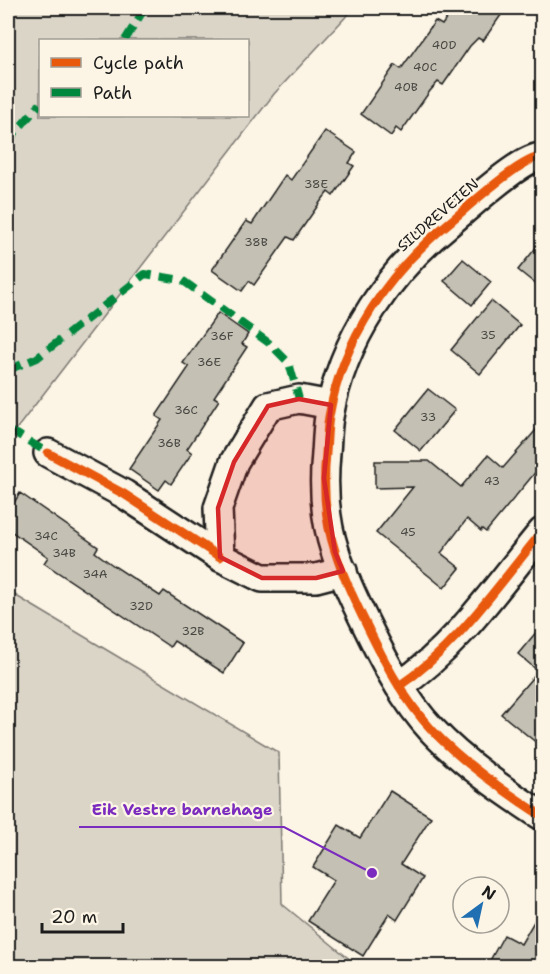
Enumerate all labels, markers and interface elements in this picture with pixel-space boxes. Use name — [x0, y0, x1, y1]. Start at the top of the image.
house number: 40D — [432, 37, 456, 53]
legend — [39, 39, 249, 117]
text: Cycle path — [93, 51, 184, 75]
house number: 40C — [413, 59, 437, 75]
house number: 40B — [394, 79, 418, 95]
text: Path — [93, 81, 132, 105]
street label: SILDREVEIEN — [393, 174, 483, 256]
house number: 38E — [304, 176, 328, 192]
house number: 38B — [244, 234, 268, 250]
house number: 35 — [480, 327, 496, 343]
house number: 36F — [210, 328, 234, 344]
house number: 36E — [197, 354, 221, 370]
house number: 36C — [174, 402, 198, 418]
house number: 33 — [420, 409, 436, 425]
house number: 36B — [157, 435, 181, 451]
house number: 43 — [484, 473, 500, 489]
house number: 45 — [400, 524, 416, 540]
house number: 34C — [34, 528, 58, 544]
house number: 34B — [52, 545, 76, 561]
house number: 34A — [82, 566, 108, 582]
house number: 32D — [129, 598, 153, 614]
house number: 32B — [182, 623, 204, 639]
callout: Eik Vestre barnehage — [79, 793, 284, 827]
text: Eik Vestre barnehage — [91, 799, 273, 820]
north arrow — [451, 875, 511, 935]
text: N — [478, 881, 500, 905]
scale bar — [42, 896, 123, 934]
text: 20 m — [51, 905, 97, 929]

